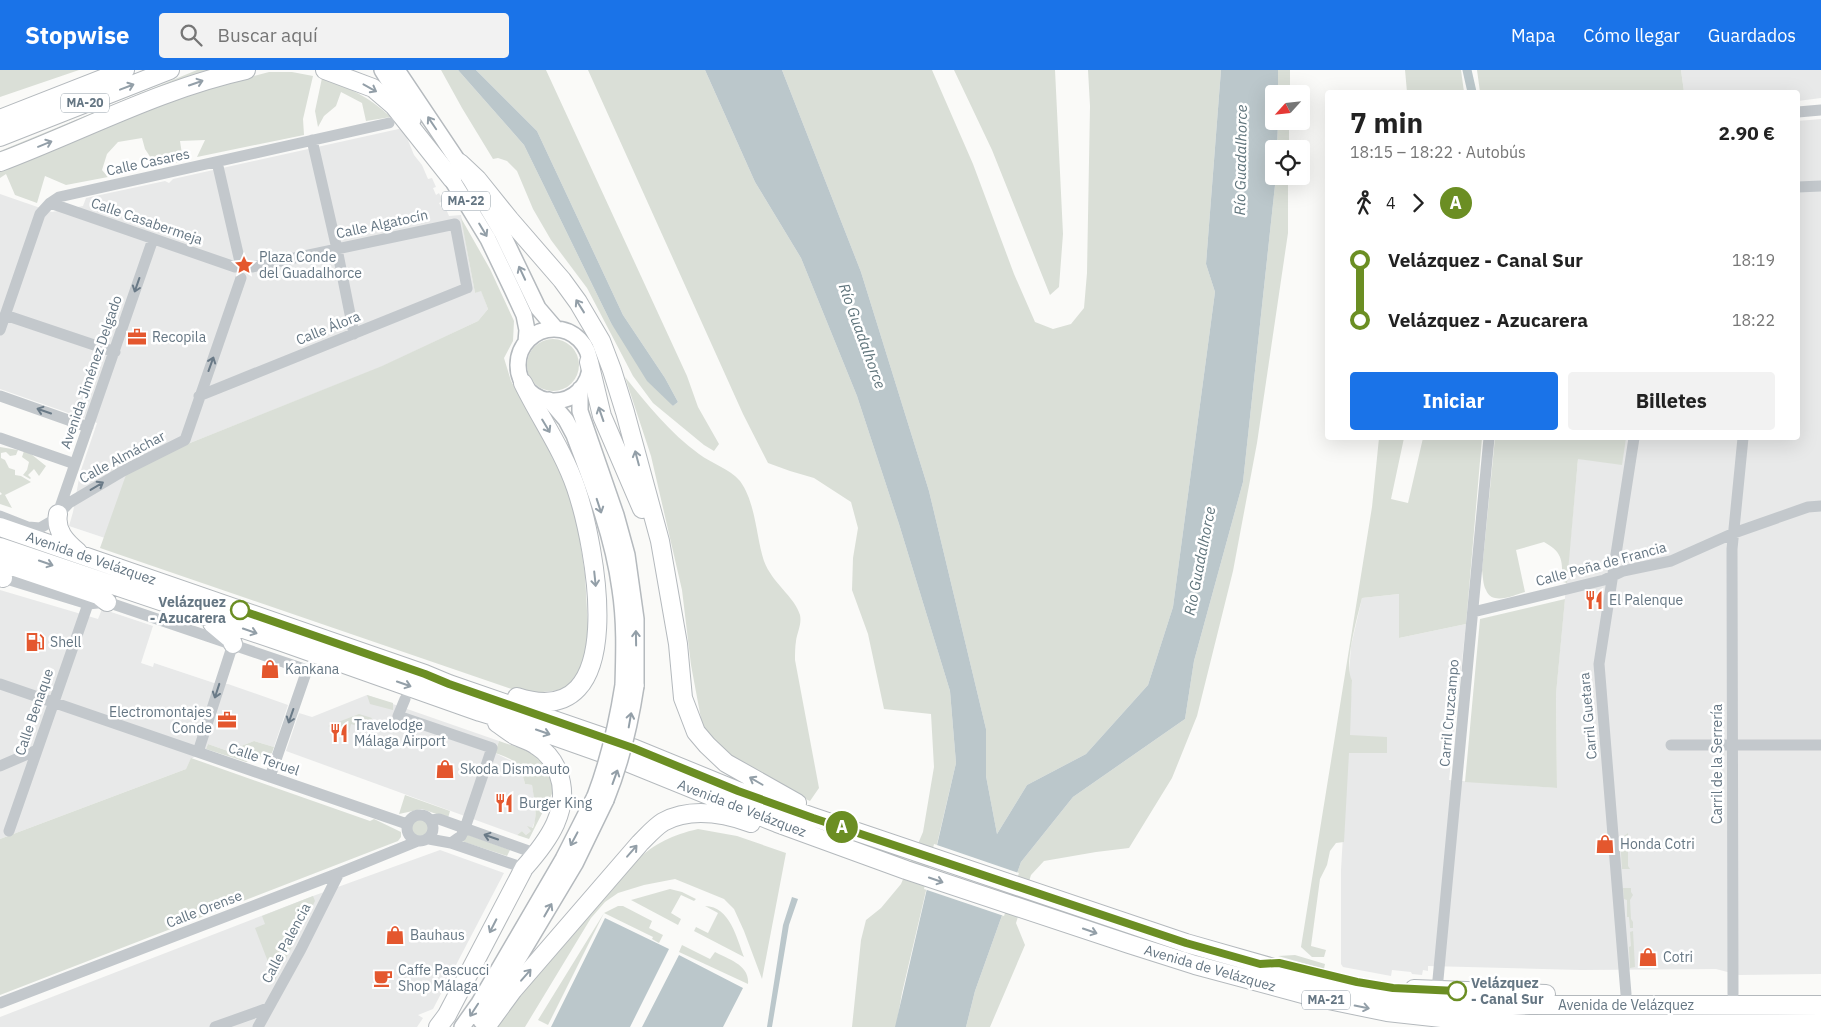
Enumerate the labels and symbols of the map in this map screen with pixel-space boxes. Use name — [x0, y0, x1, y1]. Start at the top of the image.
one-way arrow — [188, 78, 203, 87]
one-way arrow — [119, 82, 134, 91]
one-way arrow — [362, 83, 377, 93]
north arrow — [1265, 85, 1310, 130]
road number: MA-20 — [61, 93, 109, 112]
water label: Río Guadalhorce — [1230, 104, 1251, 215]
one-way arrow — [427, 116, 437, 130]
one-way arrow — [37, 139, 53, 148]
street label: Calle Casares — [105, 144, 191, 180]
road number: MA-22 — [442, 192, 490, 210]
street label: Calle Casabermeja — [89, 193, 206, 249]
street label: Calle Algatocín — [334, 205, 430, 243]
one-way arrow — [478, 222, 488, 236]
place label: Plaza Conde del Guadalhorce — [259, 248, 362, 282]
place icon: Plaza Conde del Guadalhorce — [233, 254, 255, 276]
one-way arrow — [517, 266, 526, 281]
one-way arrow — [132, 277, 142, 293]
water label: Río Guadalhorce — [835, 281, 890, 391]
street label: Avenida Jiménez Delgado — [56, 293, 126, 451]
one-way arrow — [575, 300, 585, 314]
street label: Calle Álora — [293, 306, 363, 349]
office icon: Recopila — [126, 326, 148, 348]
place label: Recopila — [152, 328, 207, 346]
one-way arrow — [207, 356, 216, 372]
one-way arrow — [37, 406, 52, 415]
one-way arrow — [596, 406, 606, 422]
one-way arrow — [541, 418, 551, 432]
street label: Calle Almáchar — [76, 427, 168, 487]
one-way arrow — [632, 450, 642, 466]
one-way arrow — [89, 481, 104, 491]
one-way arrow — [595, 498, 605, 514]
water label: Río Guadalhorce — [1180, 504, 1219, 617]
street label: Avenida de Velázquez — [24, 527, 159, 589]
street label: Calle Peña de Francia — [1534, 538, 1669, 590]
one-way arrow — [38, 559, 54, 568]
one-way arrow — [590, 571, 600, 587]
restaurant icon: El Palenque — [1583, 589, 1605, 611]
place label: El Palenque — [1609, 591, 1684, 609]
place label: Velázquez - Azucarera — [150, 593, 226, 627]
marker: Velázquez - Azucarera — [230, 600, 250, 620]
one-way arrow — [242, 627, 257, 636]
one-way arrow — [632, 630, 641, 646]
fuel station icon: Shell — [24, 631, 46, 653]
place label: Shell — [50, 633, 82, 651]
shop icon: Kankana — [259, 658, 281, 680]
street label: Carril Cruzcampo — [1435, 658, 1463, 768]
place label: Kankana — [285, 660, 340, 678]
street label: Calle Benaque — [11, 666, 57, 758]
street label: Carril Guetara — [1575, 671, 1601, 760]
one-way arrow — [395, 680, 411, 689]
one-way arrow — [212, 682, 222, 698]
place label: Electromontajes Conde — [109, 703, 212, 737]
street label: Carril de la Serrería — [1708, 703, 1726, 824]
one-way arrow — [286, 708, 295, 723]
office icon: Electromontajes Conde — [216, 709, 238, 731]
one-way arrow — [626, 712, 636, 728]
place label: Travelodge Málaga Airport — [354, 716, 446, 750]
restaurant icon: Travelodge Málaga Airport — [328, 722, 350, 744]
one-way arrow — [534, 728, 550, 737]
street label: Calle Teruel — [226, 738, 302, 780]
shop icon: Skoda Dismoauto — [434, 758, 456, 780]
place label: Skoda Dismoauto — [460, 760, 570, 778]
one-way arrow — [611, 770, 620, 785]
street label: Avenida de Velázquez — [675, 775, 809, 841]
one-way arrow — [749, 775, 764, 785]
restaurant icon: Burger King — [493, 792, 515, 814]
place label: Burger King — [519, 794, 593, 812]
line badge: A — [826, 811, 858, 843]
one-way arrow — [483, 832, 499, 842]
one-way arrow — [568, 832, 578, 846]
shop icon: Honda Cotri — [1594, 833, 1616, 855]
place label: Honda Cotri — [1620, 835, 1695, 853]
one-way arrow — [626, 845, 638, 858]
one-way arrow — [927, 875, 943, 885]
street label: Calle Orense — [164, 886, 245, 932]
street label: Calle Palencia — [257, 899, 315, 986]
one-way arrow — [543, 903, 553, 917]
one-way arrow — [488, 918, 497, 933]
shop icon: Bauhaus — [384, 924, 406, 946]
place label: Bauhaus — [410, 926, 465, 944]
one-way arrow — [1081, 927, 1097, 936]
street label: Avenida de Velázquez — [1142, 941, 1278, 996]
shop icon: Cotri — [1637, 946, 1659, 968]
place label: Cotri — [1663, 948, 1693, 966]
place label: Caffe Pascucci Shop Málaga — [398, 961, 489, 995]
cafe icon: Caffe Pascucci Shop Málaga — [372, 967, 394, 989]
one-way arrow — [520, 968, 532, 981]
place label: Velázquez - Canal Sur — [1471, 974, 1544, 1008]
marker: Velázquez - Canal Sur — [1447, 981, 1467, 1001]
road number: MA-21 — [1302, 990, 1350, 1010]
street label: Avenida de Velázquez — [1558, 996, 1695, 1014]
one-way arrow — [1354, 1002, 1370, 1012]
one-way arrow — [469, 1003, 479, 1017]

